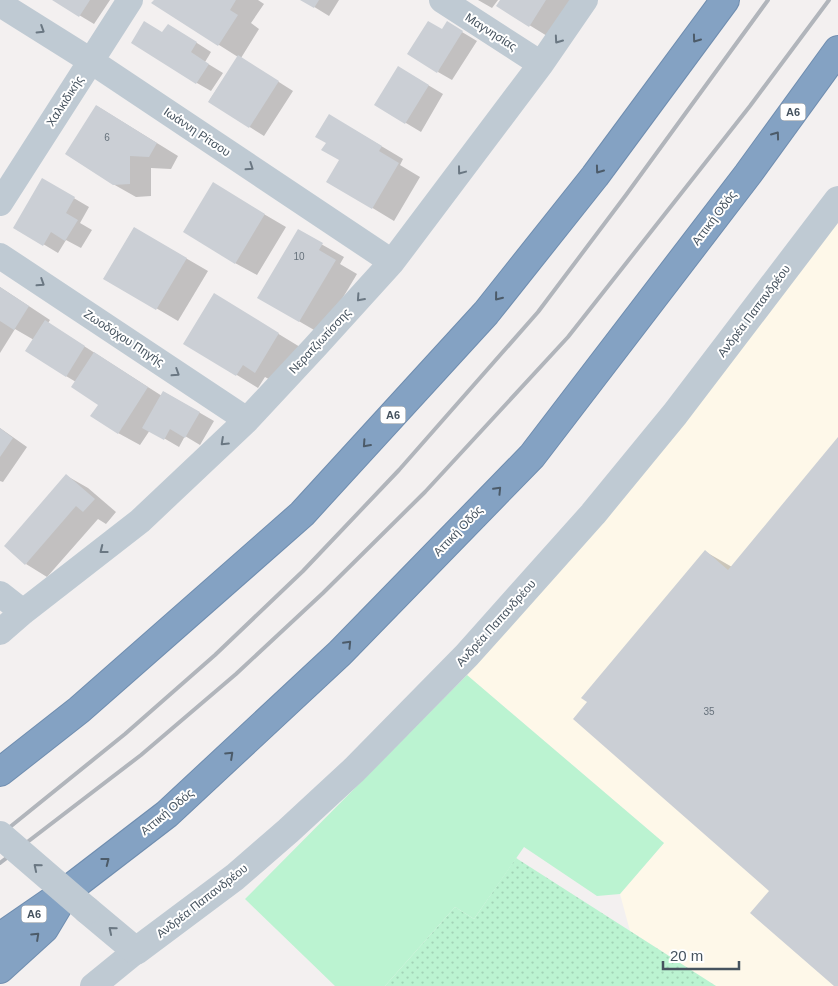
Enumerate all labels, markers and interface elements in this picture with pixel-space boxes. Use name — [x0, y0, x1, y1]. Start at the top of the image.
street label: Μαγνησίας — [463, 10, 519, 54]
one-way arrow — [36, 23, 45, 33]
one-way arrow — [693, 33, 701, 42]
one-way arrow — [555, 34, 564, 44]
street label: Χαλκιδικής — [43, 73, 87, 129]
road number: Α6 — [780, 104, 806, 120]
street label: Ιωάννη Ρίτσου — [161, 105, 233, 159]
one-way arrow — [770, 131, 780, 140]
house number: 6 — [104, 132, 110, 143]
one-way arrow — [244, 161, 254, 170]
one-way arrow — [597, 164, 605, 173]
one-way arrow — [458, 165, 467, 175]
street label: Αττική Οδός — [689, 188, 739, 248]
house number: 10 — [293, 251, 305, 262]
street label: Ανδρέα Παπανδρέου — [715, 262, 793, 360]
one-way arrow — [35, 277, 44, 286]
one-way arrow — [495, 292, 504, 301]
one-way arrow — [356, 293, 365, 302]
street label: Νερατζιωτίσσης — [286, 305, 354, 376]
street label: Ζωοδόχου Πηγής — [81, 307, 167, 369]
one-way arrow — [171, 367, 180, 376]
road number: Α6 — [380, 406, 406, 424]
one-way arrow — [221, 436, 230, 445]
one-way arrow — [363, 438, 372, 447]
one-way arrow — [493, 487, 502, 496]
street label: Αττική Οδός — [431, 503, 486, 559]
one-way arrow — [100, 544, 109, 552]
street label: Ανδρέα Παπανδρέου — [453, 577, 539, 669]
one-way arrow — [342, 641, 351, 650]
house number: 35 — [703, 706, 715, 717]
one-way arrow — [224, 752, 233, 761]
street label: Αττική Οδός — [138, 786, 196, 838]
one-way arrow — [100, 858, 109, 866]
street label: Ανδρέα Παπανδρέου — [154, 861, 250, 941]
one-way arrow — [34, 864, 43, 872]
road number: Α6 — [22, 906, 46, 922]
one-way arrow — [109, 927, 118, 936]
one-way arrow — [30, 933, 39, 942]
scale bar — [663, 938, 739, 970]
text: 20 m — [670, 947, 703, 964]

